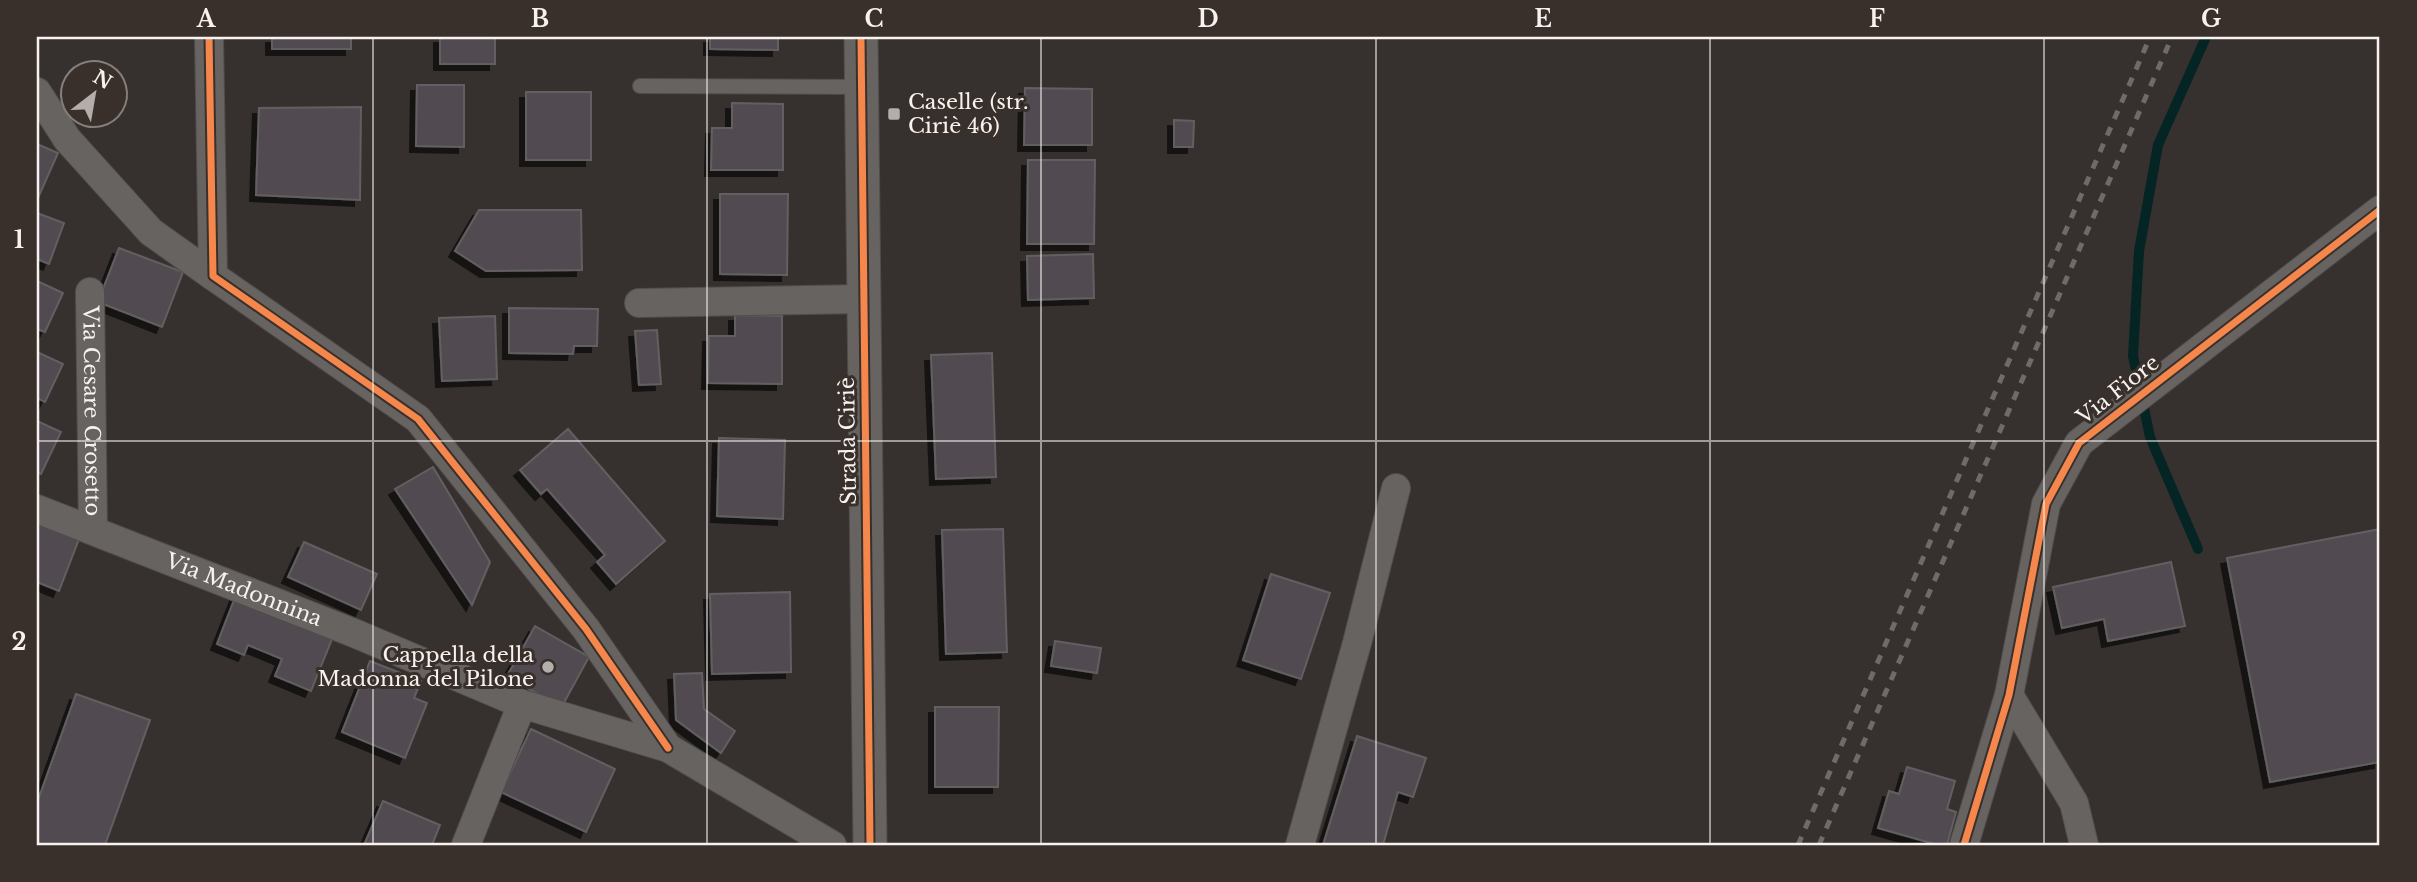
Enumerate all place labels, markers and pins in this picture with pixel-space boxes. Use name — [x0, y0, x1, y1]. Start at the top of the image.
place label: Caselle (str. Ciriè 46) — [908, 89, 1029, 139]
marker: Caselle (str. Ciriè 46) — [886, 106, 902, 122]
place label: Cappella della Madonna del Pilone — [317, 642, 534, 692]
marker: Cappella della Madonna del Pilone — [540, 659, 556, 675]

